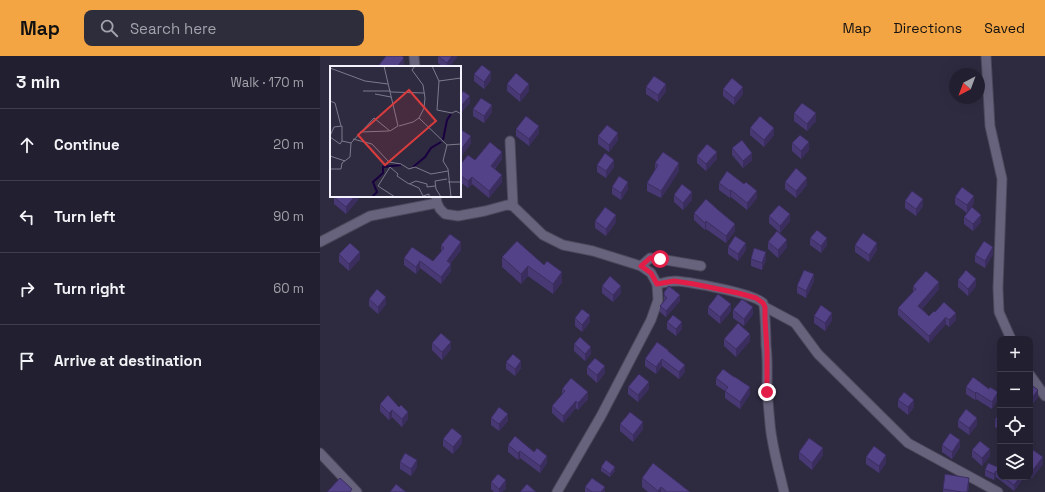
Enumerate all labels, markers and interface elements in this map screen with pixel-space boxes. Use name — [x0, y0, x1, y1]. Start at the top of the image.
search box — [84, 10, 364, 46]
text: Map — [20, 16, 60, 41]
icon: search — [98, 17, 120, 39]
text: Search here — [130, 19, 216, 38]
text: Map — [842, 19, 872, 37]
text: Directions — [894, 19, 962, 37]
text: Saved — [984, 19, 1025, 37]
inset map — [330, 66, 461, 197]
north arrow — [949, 68, 985, 104]
text: 3 min — [16, 71, 60, 93]
text: Walk · 170 m — [230, 74, 304, 91]
icon: ahead — [16, 134, 38, 156]
text: Continue — [54, 135, 120, 154]
text: 20 m — [273, 136, 304, 153]
icon: left — [16, 206, 38, 228]
text: Turn left — [54, 207, 116, 226]
text: 90 m — [273, 208, 304, 225]
route start — [651, 250, 669, 268]
icon: right — [16, 278, 38, 300]
text: Turn right — [54, 279, 125, 298]
text: 60 m — [273, 280, 304, 297]
map controls — [997, 336, 1033, 480]
button: + — [997, 336, 1033, 372]
icon: arrive — [16, 350, 38, 372]
text: Arrive at destination — [54, 351, 202, 370]
button: − — [997, 372, 1033, 408]
route end — [758, 383, 776, 401]
button: locate — [997, 408, 1033, 444]
button: layers — [997, 444, 1033, 480]

